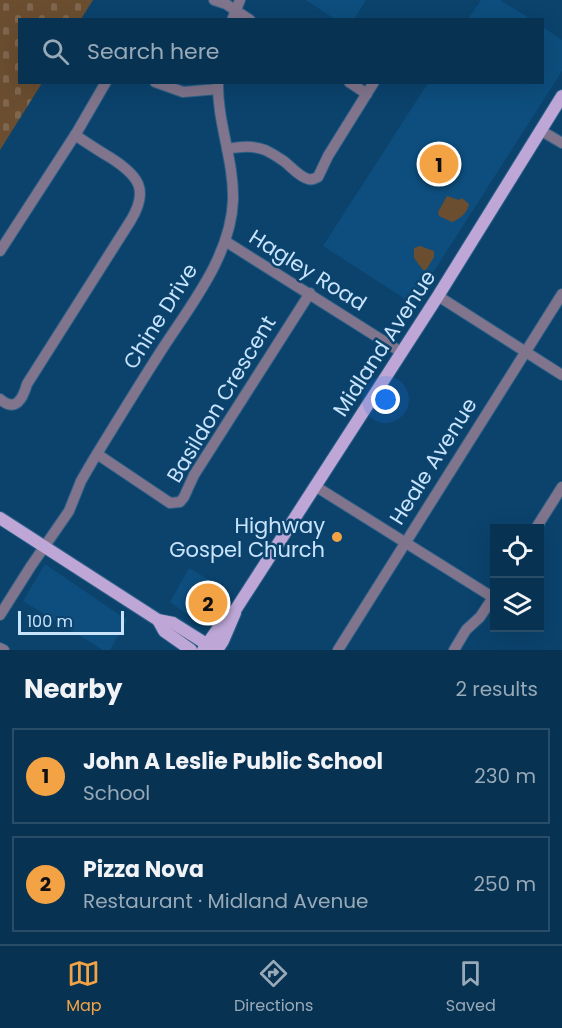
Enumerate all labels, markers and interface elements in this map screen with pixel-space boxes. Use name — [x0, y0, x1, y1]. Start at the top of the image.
search box — [18, 18, 544, 84]
icon: search — [39, 35, 72, 68]
text: Search here — [87, 36, 220, 67]
pin: 1 — [420, 142, 458, 186]
street label: Hagley Road — [244, 222, 372, 318]
street label: Chine Drive — [116, 258, 204, 374]
street label: Midland Avenue — [326, 264, 442, 422]
street label: Basildon Crescent — [160, 310, 282, 488]
your location — [371, 385, 400, 414]
street label: Heale Avenue — [382, 392, 484, 530]
place label: Highway Gospel Church — [169, 511, 325, 564]
map controls — [490, 524, 544, 632]
button: locate — [490, 524, 544, 578]
marker: Highway Gospel Church — [330, 530, 344, 544]
button: layers — [490, 578, 544, 632]
pin: 2 — [188, 580, 228, 626]
scale bar — [18, 608, 124, 636]
text: 100 m — [27, 610, 73, 633]
text: Nearby — [24, 671, 122, 707]
text: 2 results — [455, 675, 538, 703]
text: John A Leslie Public School — [83, 746, 383, 777]
text: 1 — [42, 762, 49, 790]
text: 230 m — [474, 762, 536, 790]
text: School — [83, 779, 150, 807]
text: Pizza Nova — [83, 854, 204, 885]
text: 2 — [40, 870, 51, 898]
text: 250 m — [473, 870, 536, 898]
text: Restaurant · Midland Avenue — [83, 887, 368, 915]
tab: Map — [66, 957, 102, 1018]
tab: Directions — [234, 957, 313, 1018]
tab: Saved — [446, 957, 496, 1018]

